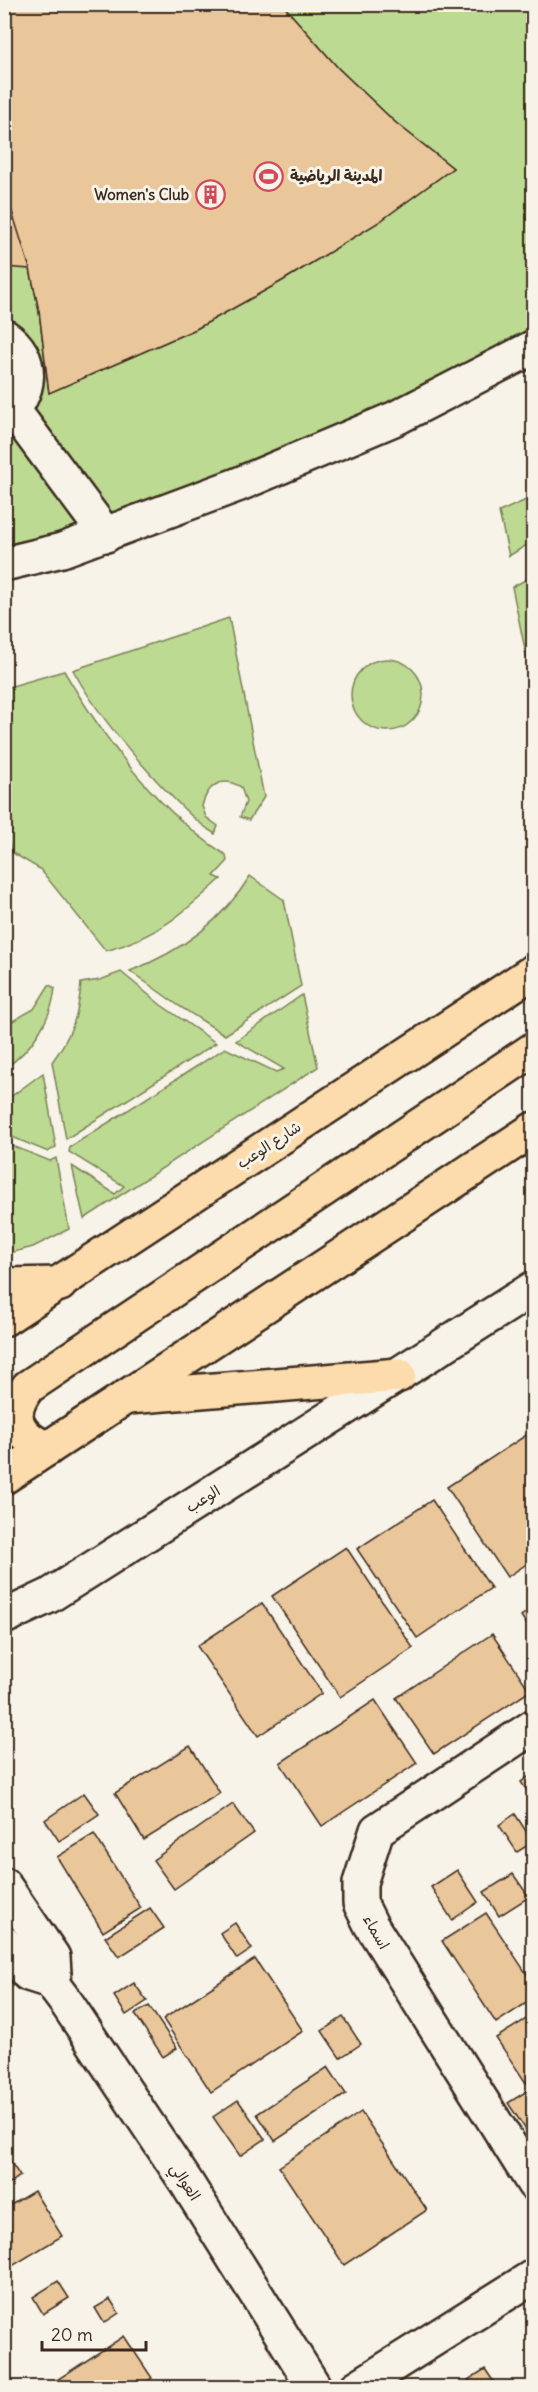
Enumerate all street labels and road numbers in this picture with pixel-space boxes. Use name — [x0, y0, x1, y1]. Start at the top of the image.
street label: شارع الوعب — [233, 1117, 305, 1173]
street label: الوعب — [182, 1481, 224, 1517]
street label: اسماء — [359, 1911, 394, 1952]
street label: العوالي — [163, 2159, 204, 2206]

